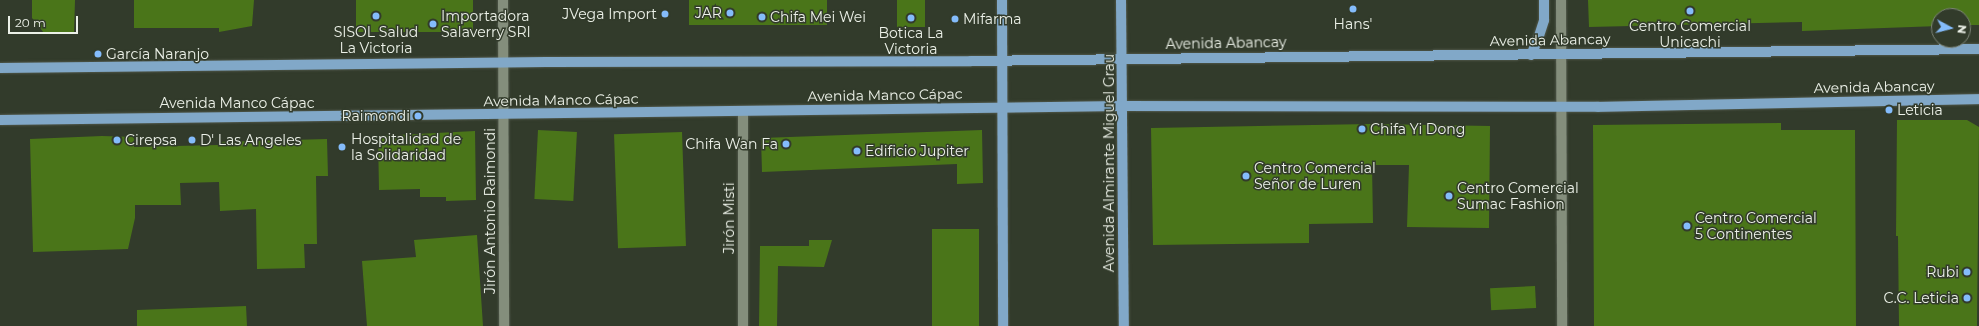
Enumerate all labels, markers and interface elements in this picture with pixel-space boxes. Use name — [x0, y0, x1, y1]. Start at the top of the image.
marker: Hans' — [1348, 4, 1358, 14]
place label: JAR — [695, 5, 722, 21]
place label: JVega Import — [562, 6, 657, 22]
marker: Centro Comercial Unicachi — [1685, 6, 1695, 16]
scale bar — [10, 8, 80, 34]
place label: Importadora Salaverry SRI — [441, 8, 531, 40]
marker: JAR — [725, 8, 735, 18]
north arrow — [1931, 8, 1971, 48]
marker: JVega Import — [660, 9, 670, 19]
place label: Chifa Mei Wei — [770, 9, 866, 25]
marker: SISOL Salud La Victoria — [370, 10, 382, 22]
place label: Mifarma — [963, 11, 1022, 27]
marker: Chifa Mei Wei — [757, 12, 767, 22]
marker: Botica La Victoria — [906, 13, 916, 23]
marker: Mifarma — [950, 14, 960, 24]
text: 20 m — [15, 15, 46, 30]
place label: Hans' — [1334, 16, 1372, 32]
place label: Centro Comercial Unicachi — [1629, 18, 1751, 50]
marker: Importadora Salaverry SRI — [428, 19, 438, 29]
place label: SISOL Salud La Victoria — [334, 24, 418, 56]
text: N — [1954, 24, 1969, 35]
place label: Botica La Victoria — [878, 25, 944, 58]
street label: Avenida Abancay — [1489, 31, 1611, 49]
street label: Avenida Abancay — [1165, 34, 1287, 52]
place label: García Naranjo — [106, 46, 209, 62]
marker: García Naranjo — [93, 49, 103, 59]
street label: Avenida Almirante Miguel Grau — [1101, 54, 1117, 272]
street label: Avenida Abancay — [1813, 78, 1935, 96]
street label: Avenida Manco Cápac — [807, 85, 963, 105]
street label: Avenida Manco Cápac — [483, 90, 639, 110]
street label: Avenida Manco Cápac — [159, 95, 315, 111]
place label: Leticia — [1897, 102, 1943, 118]
marker: Leticia — [1884, 105, 1894, 115]
place label: Raimondi — [342, 108, 410, 124]
marker: Raimondi — [413, 111, 423, 121]
place label: Chifa Yi Dong — [1370, 121, 1465, 137]
marker: Chifa Yi Dong — [1357, 124, 1367, 134]
street label: Jirón Antonio Raimondi — [482, 128, 498, 294]
place label: Hospitalidad de la Solidaridad — [351, 131, 461, 164]
place label: Cirepsa — [125, 132, 177, 148]
place label: D' Las Angeles — [200, 132, 301, 148]
marker: Cirepsa — [112, 135, 122, 145]
marker: D' Las Angeles — [187, 135, 197, 145]
place label: Chifa Wan Fa — [685, 136, 778, 152]
marker: Chifa Wan Fa — [781, 139, 791, 149]
marker: Hospitalidad de la Solidaridad — [336, 141, 348, 153]
place label: Edificio Jupiter — [865, 143, 969, 159]
marker: Edificio Jupiter — [852, 146, 862, 156]
place label: Centro Comercial Señor de Luren — [1254, 160, 1376, 192]
marker: Centro Comercial Señor de Luren — [1241, 171, 1251, 181]
place label: Centro Comercial Sumac Fashion — [1457, 180, 1579, 212]
street label: Jirón Misti — [721, 182, 737, 254]
marker: Centro Comercial Sumac Fashion — [1444, 191, 1454, 201]
place label: Centro Comercial 5 Continentes — [1695, 210, 1817, 242]
marker: Centro Comercial 5 Continentes — [1682, 221, 1692, 231]
place label: Rubi — [1926, 264, 1959, 280]
marker: Rubi — [1962, 267, 1972, 277]
place label: C.C. Leticia — [1884, 290, 1959, 306]
marker: C.C. Leticia — [1962, 293, 1972, 303]

